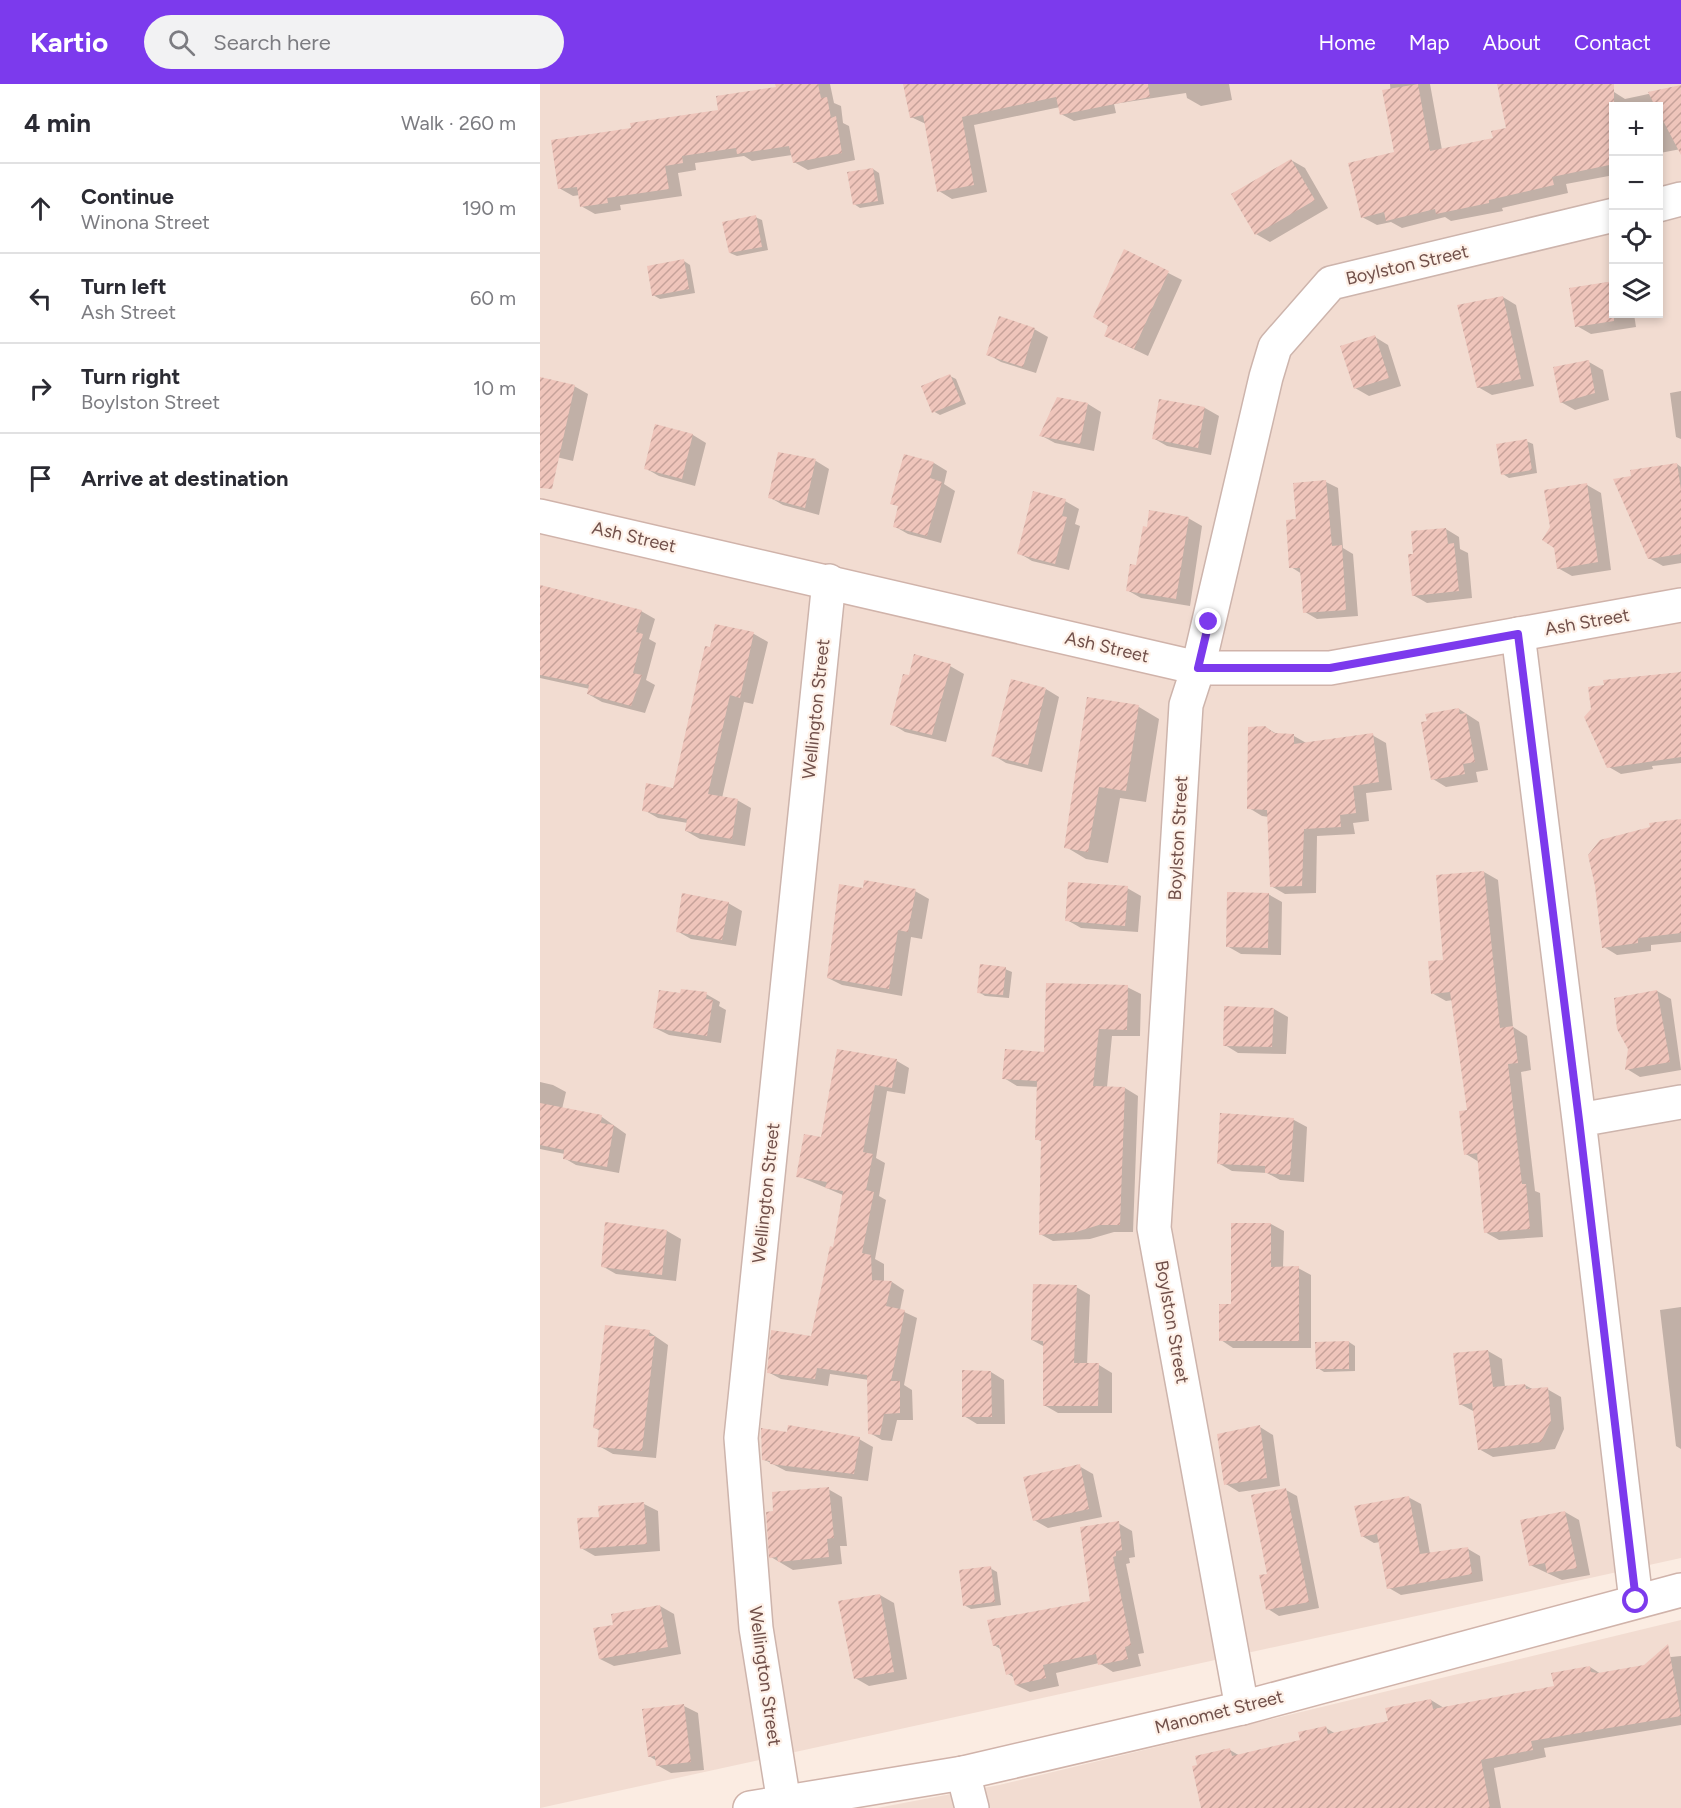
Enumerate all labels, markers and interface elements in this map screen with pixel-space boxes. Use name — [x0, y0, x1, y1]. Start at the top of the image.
search box — [144, 15, 564, 69]
text: Kartio — [30, 25, 108, 59]
icon: search — [165, 26, 198, 59]
text: Search here — [213, 29, 331, 56]
text: Home — [1319, 30, 1376, 55]
text: Map — [1409, 30, 1450, 55]
text: About — [1483, 30, 1541, 55]
text: Contact — [1574, 30, 1651, 55]
map controls — [1609, 102, 1663, 318]
button: + — [1609, 102, 1663, 156]
text: 4 min — [24, 107, 91, 139]
text: Walk · 260 m — [401, 111, 516, 135]
button: − — [1609, 156, 1663, 210]
text: Continue — [81, 183, 174, 210]
icon: ahead — [24, 192, 57, 225]
text: 190 m — [462, 196, 516, 220]
text: Winona Street — [81, 210, 210, 234]
button: locate — [1609, 210, 1663, 264]
street label: Boylston Street — [1344, 240, 1471, 290]
button: layers — [1609, 264, 1663, 318]
text: Turn left — [81, 273, 167, 300]
icon: left — [24, 282, 57, 315]
text: 60 m — [470, 286, 516, 310]
text: Ash Street — [81, 300, 176, 324]
text: Turn right — [81, 363, 180, 390]
icon: right — [24, 372, 57, 405]
text: 10 m — [473, 376, 516, 400]
text: Boylston Street — [81, 390, 220, 414]
icon: arrive — [24, 462, 57, 495]
text: Arrive at destination — [81, 465, 289, 492]
street label: Ash Street — [590, 517, 678, 557]
street label: Ash Street — [1543, 604, 1631, 640]
route end — [1195, 608, 1221, 634]
street label: Ash Street — [1063, 627, 1151, 667]
street label: Wellington Street — [798, 637, 834, 780]
street label: Boylston Street — [1164, 775, 1192, 901]
street label: Wellington Street — [748, 1121, 784, 1264]
street label: Boylston Street — [1150, 1258, 1194, 1386]
route start — [1622, 1587, 1648, 1613]
street label: Wellington Street — [744, 1605, 786, 1748]
street label: Manomet Street — [1152, 1685, 1286, 1739]

